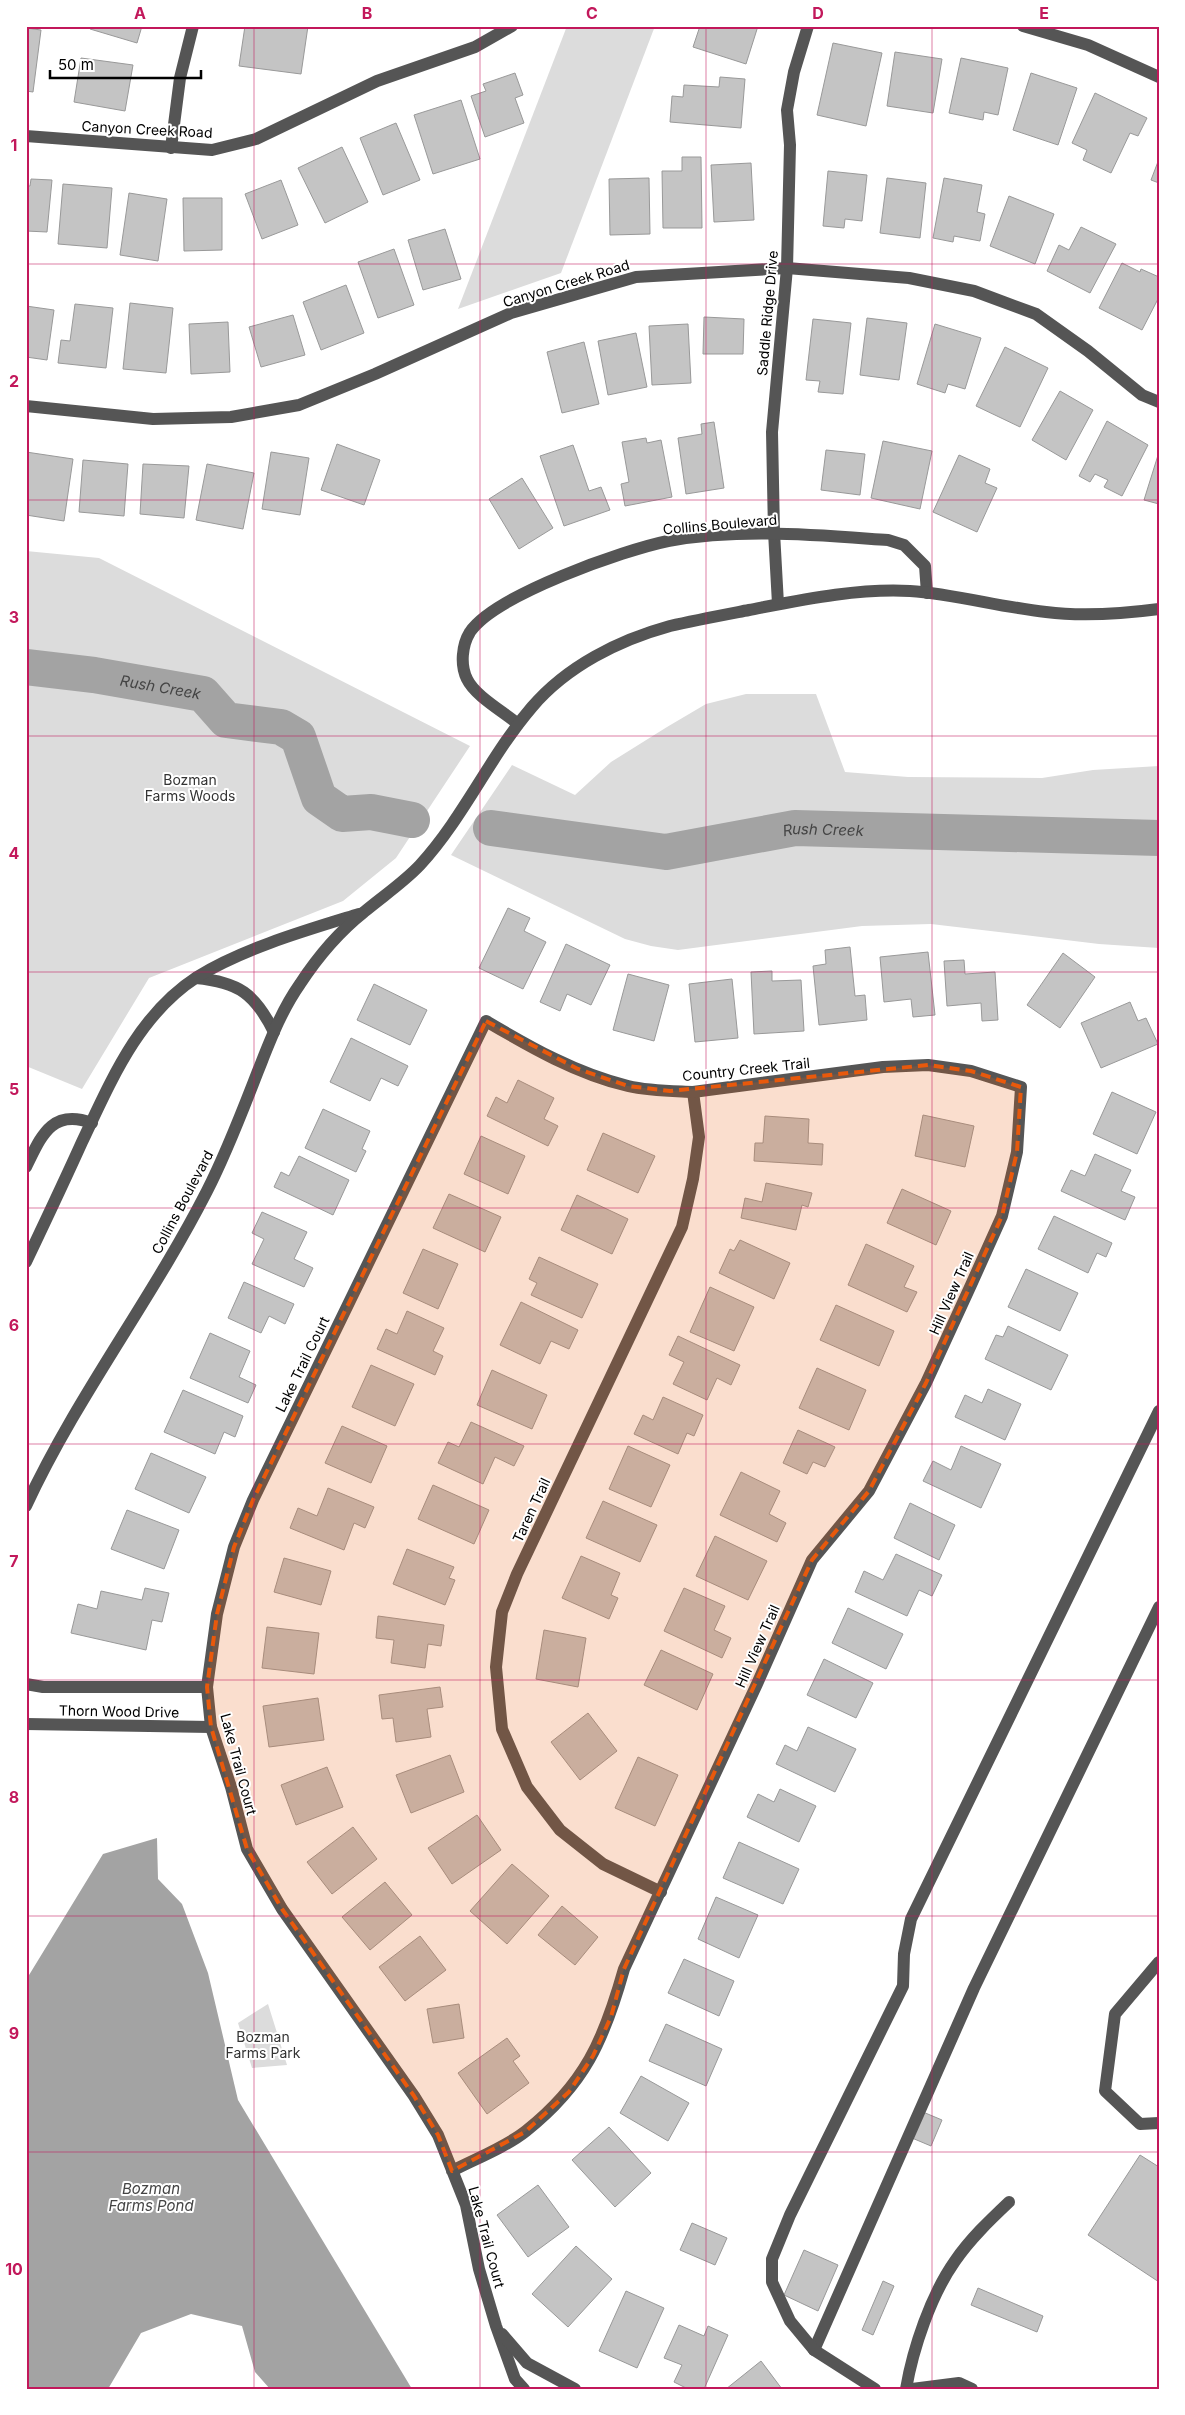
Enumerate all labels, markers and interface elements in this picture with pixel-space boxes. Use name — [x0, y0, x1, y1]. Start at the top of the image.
text: A — [134, 3, 146, 23]
text: B — [362, 3, 372, 23]
text: C — [586, 3, 598, 23]
text: D — [812, 3, 824, 23]
text: E — [1039, 3, 1049, 23]
scale bar — [50, 48, 201, 80]
text: 50 m — [58, 55, 94, 74]
street label: Canyon Creek Road — [81, 117, 213, 141]
text: 1 — [11, 135, 17, 155]
street label: Saddle Ridge Drive — [753, 250, 781, 376]
street label: Canyon Creek Road — [501, 256, 631, 310]
text: 2 — [9, 371, 19, 391]
street label: Collins Boulevard — [662, 511, 778, 537]
text: 3 — [9, 607, 19, 627]
water label: Rush Creek — [119, 670, 203, 703]
park label: Bozman Farms Woods — [145, 771, 235, 804]
water label: Rush Creek — [781, 818, 865, 840]
text: 4 — [9, 843, 20, 863]
street label: Country Creek Trail — [681, 1054, 811, 1084]
text: 5 — [9, 1079, 19, 1099]
street label: Collins Boulevard — [148, 1147, 216, 1257]
street label: Hill View Trail — [925, 1249, 977, 1337]
street label: Lake Trail Court — [271, 1313, 333, 1415]
text: 6 — [9, 1315, 19, 1335]
street label: Taren Trail — [509, 1475, 553, 1545]
text: 7 — [9, 1551, 19, 1571]
street label: Hill View Trail — [731, 1602, 783, 1690]
street label: Thorn Wood Drive — [59, 1701, 179, 1721]
street label: Lake Trail Court — [217, 1711, 261, 1817]
text: 8 — [9, 1787, 19, 1807]
text: 9 — [9, 2023, 19, 2043]
park label: Bozman Farms Park — [226, 2028, 301, 2061]
water label: Bozman Farms Pond — [108, 2179, 194, 2215]
street label: Lake Trail Court — [465, 2184, 509, 2290]
text: 10 — [5, 2259, 23, 2279]

